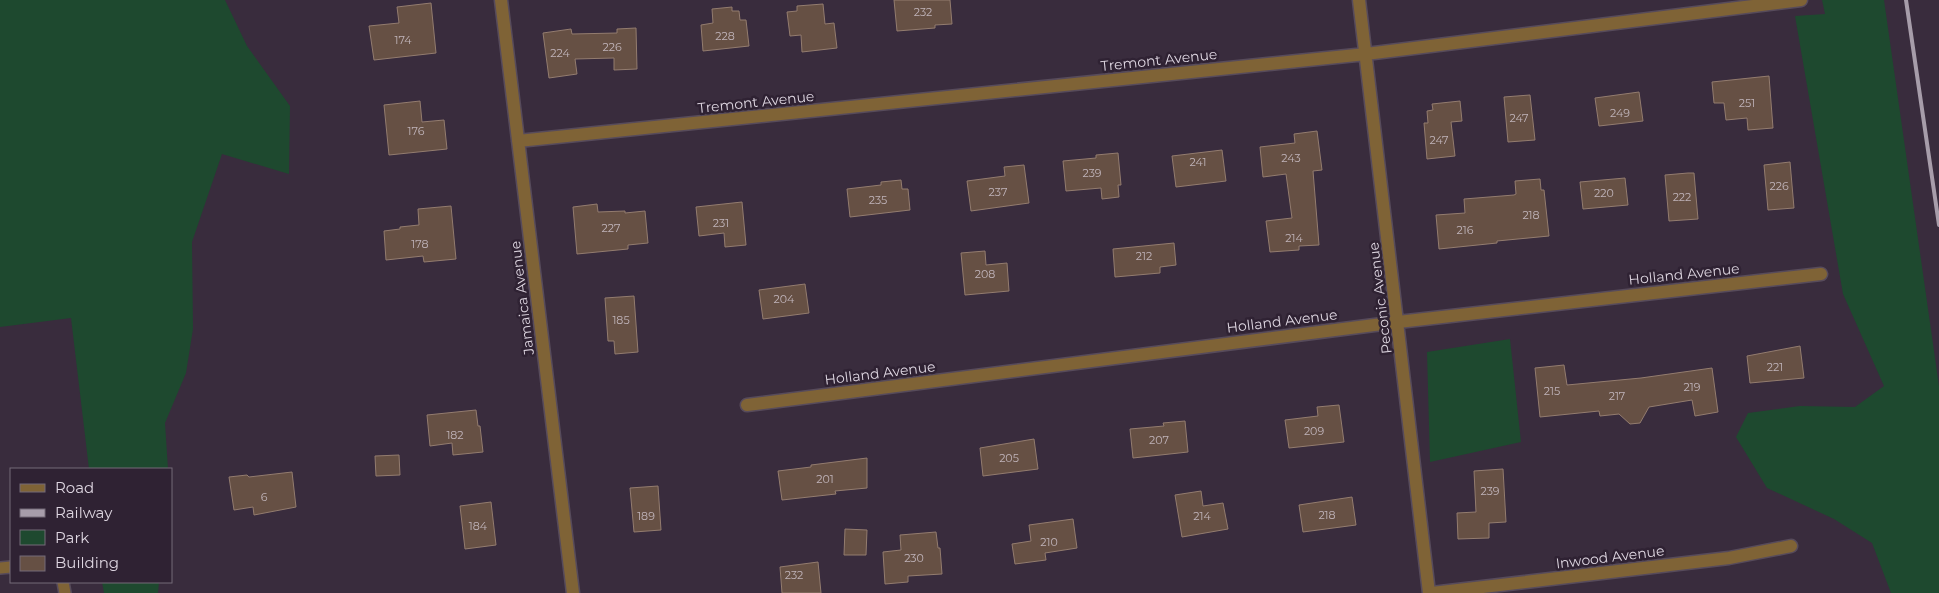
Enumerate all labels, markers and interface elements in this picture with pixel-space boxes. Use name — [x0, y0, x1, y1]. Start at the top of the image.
house number: 232 — [914, 5, 932, 19]
house number: 228 — [715, 29, 735, 43]
house number: 174 — [394, 33, 412, 47]
house number: 226 — [602, 40, 622, 54]
street label: Tremont Avenue — [1100, 45, 1218, 75]
house number: 224 — [550, 46, 570, 60]
street label: Tremont Avenue — [697, 87, 815, 117]
house number: 251 — [1739, 96, 1755, 110]
house number: 249 — [1610, 106, 1630, 120]
house number: 247 — [1509, 111, 1529, 125]
house number: 176 — [408, 124, 425, 138]
house number: 247 — [1429, 133, 1449, 147]
house number: 243 — [1281, 151, 1301, 165]
house number: 241 — [1190, 155, 1206, 169]
house number: 239 — [1082, 166, 1102, 180]
house number: 226 — [1769, 179, 1789, 193]
house number: 237 — [989, 185, 1007, 199]
house number: 220 — [1594, 186, 1614, 200]
house number: 222 — [1673, 190, 1691, 204]
house number: 235 — [869, 193, 887, 207]
house number: 218 — [1522, 208, 1540, 222]
house number: 231 — [713, 216, 729, 230]
house number: 227 — [602, 221, 620, 235]
house number: 216 — [1457, 223, 1474, 237]
house number: 214 — [1285, 231, 1303, 245]
house number: 178 — [411, 237, 429, 251]
street label: Jamaica Avenue — [506, 240, 538, 357]
street label: Peconic Avenue — [1364, 241, 1396, 355]
house number: 212 — [1136, 249, 1152, 263]
street label: Holland Avenue — [1628, 259, 1740, 289]
house number: 208 — [975, 267, 995, 281]
house number: 204 — [774, 292, 795, 306]
street label: Holland Avenue — [1226, 305, 1338, 337]
house number: 185 — [612, 313, 630, 327]
street label: Holland Avenue — [824, 357, 936, 389]
house number: 221 — [1767, 360, 1783, 374]
house number: 219 — [1684, 380, 1701, 394]
house number: 215 — [1544, 384, 1560, 398]
house number: 217 — [1609, 389, 1625, 403]
house number: 209 — [1304, 424, 1324, 438]
house number: 182 — [446, 428, 464, 442]
house number: 207 — [1149, 433, 1169, 447]
house number: 205 — [999, 451, 1019, 465]
legend — [10, 468, 172, 583]
house number: 201 — [816, 472, 834, 486]
text: Road — [55, 478, 94, 497]
house number: 239 — [1480, 484, 1500, 498]
house number: 6 — [261, 490, 268, 504]
text: Railway — [55, 503, 113, 522]
house number: 218 — [1318, 508, 1336, 522]
house number: 189 — [637, 509, 655, 523]
house number: 214 — [1193, 509, 1211, 523]
house number: 184 — [469, 519, 488, 533]
text: Park — [55, 528, 89, 547]
house number: 210 — [1040, 535, 1058, 549]
street label: Inwood Avenue — [1555, 541, 1665, 573]
house number: 230 — [904, 551, 924, 565]
text: Building — [55, 553, 119, 572]
house number: 232 — [785, 568, 803, 582]

